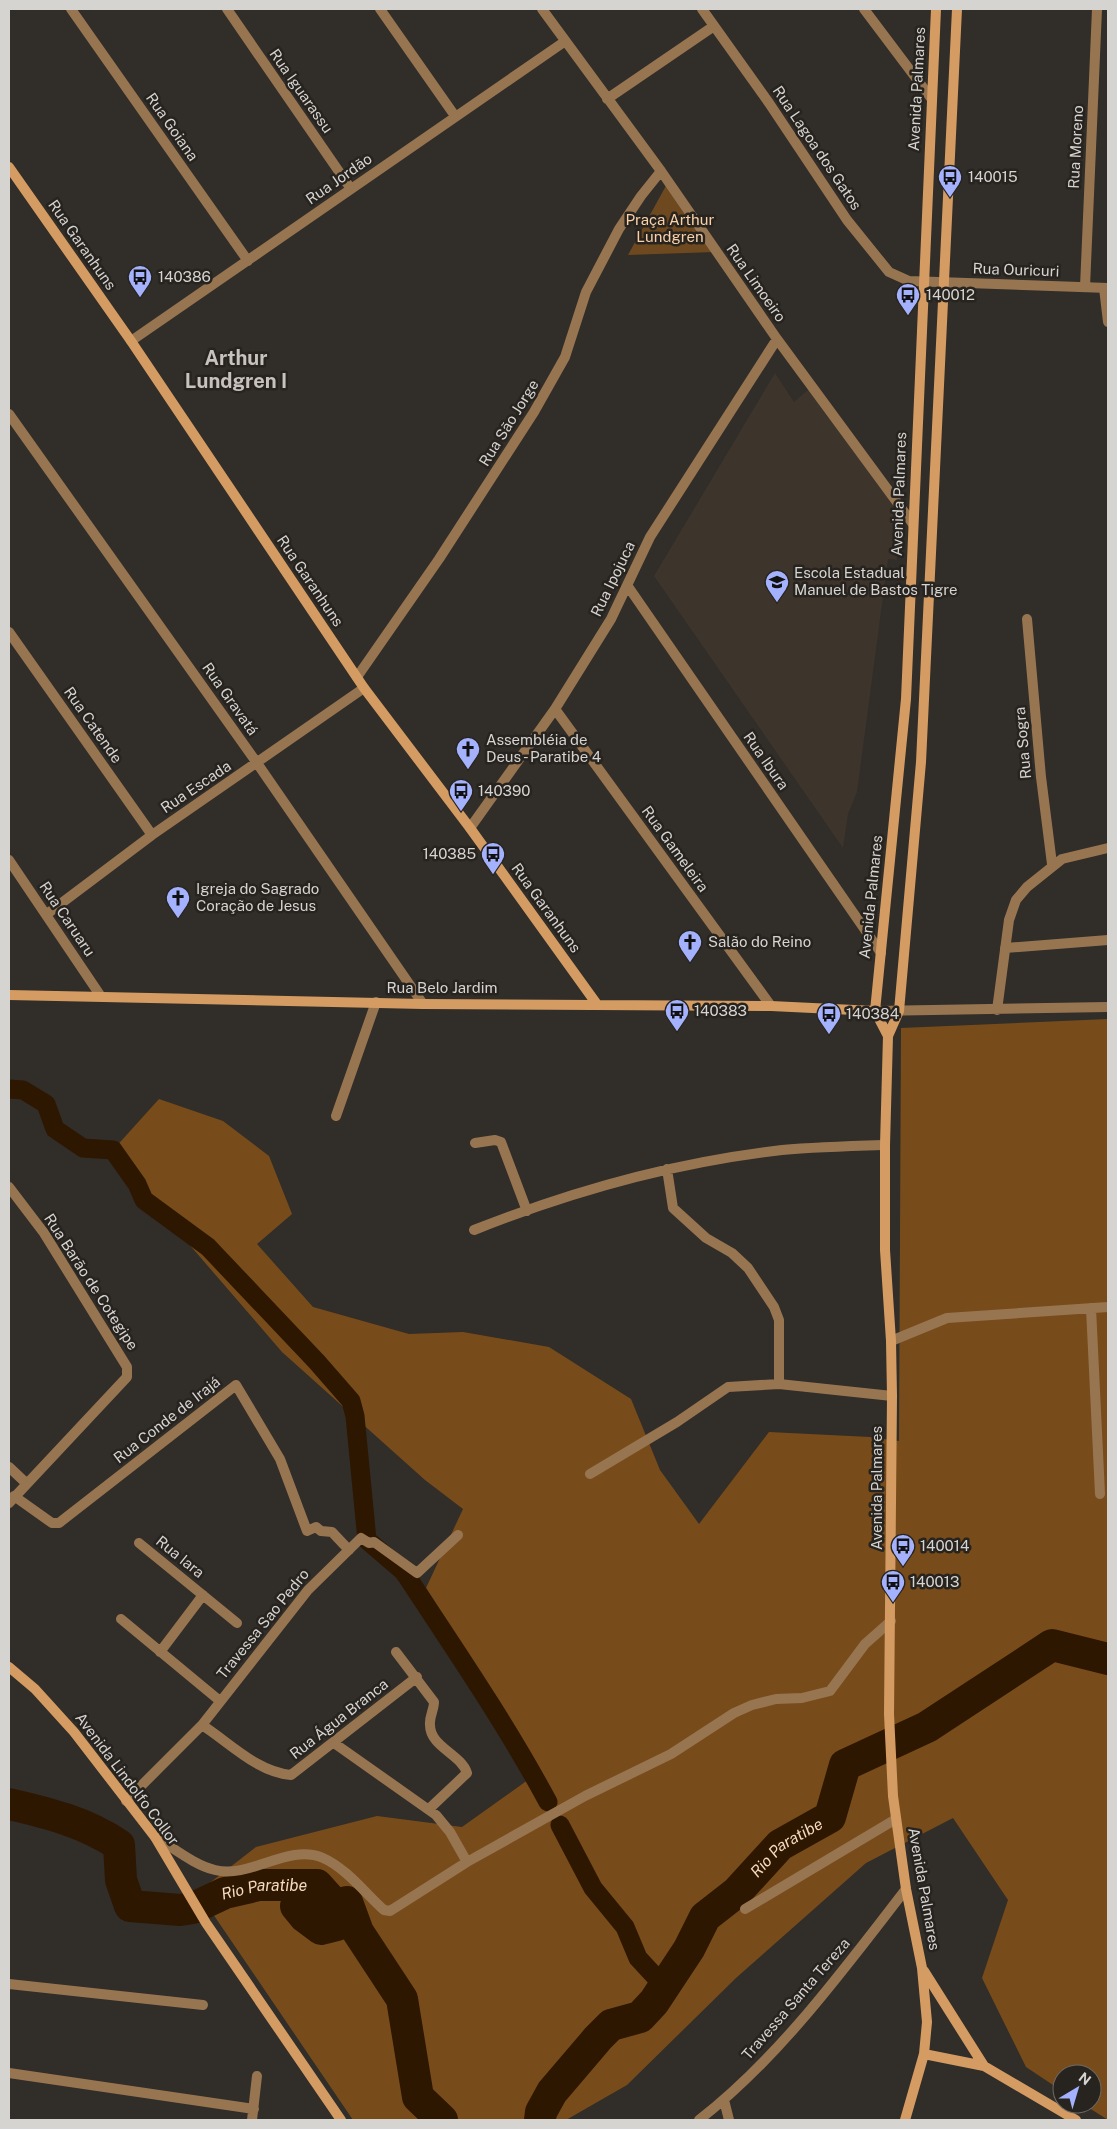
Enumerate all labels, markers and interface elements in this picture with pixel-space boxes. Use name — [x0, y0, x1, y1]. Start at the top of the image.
street label: Avenida Palmares — [905, 27, 928, 151]
street label: Rua Iguarassu — [266, 45, 337, 136]
street label: Rua Lagoa dos Gatos — [770, 83, 865, 213]
street label: Rua Goiana — [143, 89, 202, 164]
street label: Rua Moreno — [1065, 105, 1086, 189]
street label: Rua Jordão — [303, 150, 375, 207]
bus stop icon: 140015 — [937, 164, 963, 198]
place label: 140015 — [968, 168, 1018, 185]
street label: Rua Garanhuns — [45, 196, 120, 293]
park label: Praça Arthur Lundgren — [626, 211, 715, 245]
street label: Rua Limoeiro — [723, 241, 790, 325]
street label: Rua Ouricuri — [972, 259, 1060, 280]
bus stop icon: 140386 — [127, 264, 153, 298]
place label: 140386 — [158, 268, 211, 285]
bus stop icon: 140012 — [895, 282, 921, 316]
place label: 140012 — [926, 286, 975, 303]
district label: Arthur Lundgren I — [185, 346, 287, 393]
street label: Rua São Jorge — [475, 376, 542, 469]
street label: Avenida Palmares — [888, 432, 909, 556]
street label: Rua Garanhuns — [274, 532, 347, 629]
street label: Rua Ipojuca — [587, 539, 638, 619]
place label: Escola Estadual Manuel de Bastos Tigre — [794, 564, 958, 598]
school or university icon: Escola Estadual Manuel de Bastos Tigre — [764, 569, 790, 603]
street label: Rua Gravatá — [199, 659, 262, 738]
street label: Rua Catende — [61, 683, 126, 766]
street label: Rua Sogra — [1011, 706, 1034, 780]
street label: Rua Ibura — [740, 729, 792, 793]
place label: Assembléia de Deus - Paratibe 4 — [486, 731, 601, 765]
church icon: Assembléia de Deus - Paratibe 4 — [455, 736, 481, 770]
street label: Rua Escada — [157, 757, 234, 816]
bus stop icon: 140390 — [448, 778, 474, 812]
place label: 140390 — [478, 782, 530, 799]
street label: Rua Gameleira — [639, 803, 712, 895]
street label: Avenida Palmares — [856, 834, 885, 960]
bus stop icon: 140385 — [480, 841, 506, 875]
place label: 140385 — [423, 845, 476, 862]
street label: Rua Garanhuns — [508, 860, 584, 956]
street label: Rua Caruaru — [36, 878, 99, 959]
place label: Igreja do Sagrado Coração de Jesus — [196, 880, 319, 914]
church icon: Igreja do Sagrado Coração de Jesus — [165, 885, 191, 919]
church icon: Salão do Reino — [677, 929, 703, 963]
place label: Salão do Reino — [708, 933, 811, 950]
street label: Rua Belo Jardim — [386, 979, 498, 996]
bus stop icon: 140383 — [664, 998, 690, 1032]
bus stop icon: 140384 — [816, 1001, 842, 1035]
place label: 140383 — [694, 1002, 747, 1019]
place label: 140384 — [846, 1005, 899, 1022]
street label: Rua Barão de Cotegipe — [41, 1210, 142, 1353]
street label: Rua Conde de Irajá — [110, 1373, 223, 1466]
street label: Avenida Palmares — [868, 1426, 885, 1550]
street label: Rua Iara — [153, 1532, 208, 1581]
bus stop icon: 140014 — [890, 1533, 916, 1567]
place label: 140014 — [920, 1537, 969, 1554]
street label: Travessa Sao Pedro — [213, 1565, 312, 1682]
bus stop icon: 140013 — [880, 1569, 906, 1603]
place label: 140013 — [910, 1573, 959, 1590]
street label: Rua Água Branca — [286, 1675, 391, 1762]
street label: Avenida Lindolfo Collor — [72, 1709, 183, 1848]
water label: Rio Paratibe — [746, 1814, 826, 1881]
street label: Avenida Palmares — [905, 1826, 944, 1952]
water label: Rio Paratibe — [219, 1876, 308, 1904]
street label: Travessa Santa Tereza — [738, 1934, 853, 2063]
north arrow — [1052, 2064, 1102, 2114]
text: N — [1076, 2069, 1094, 2088]

